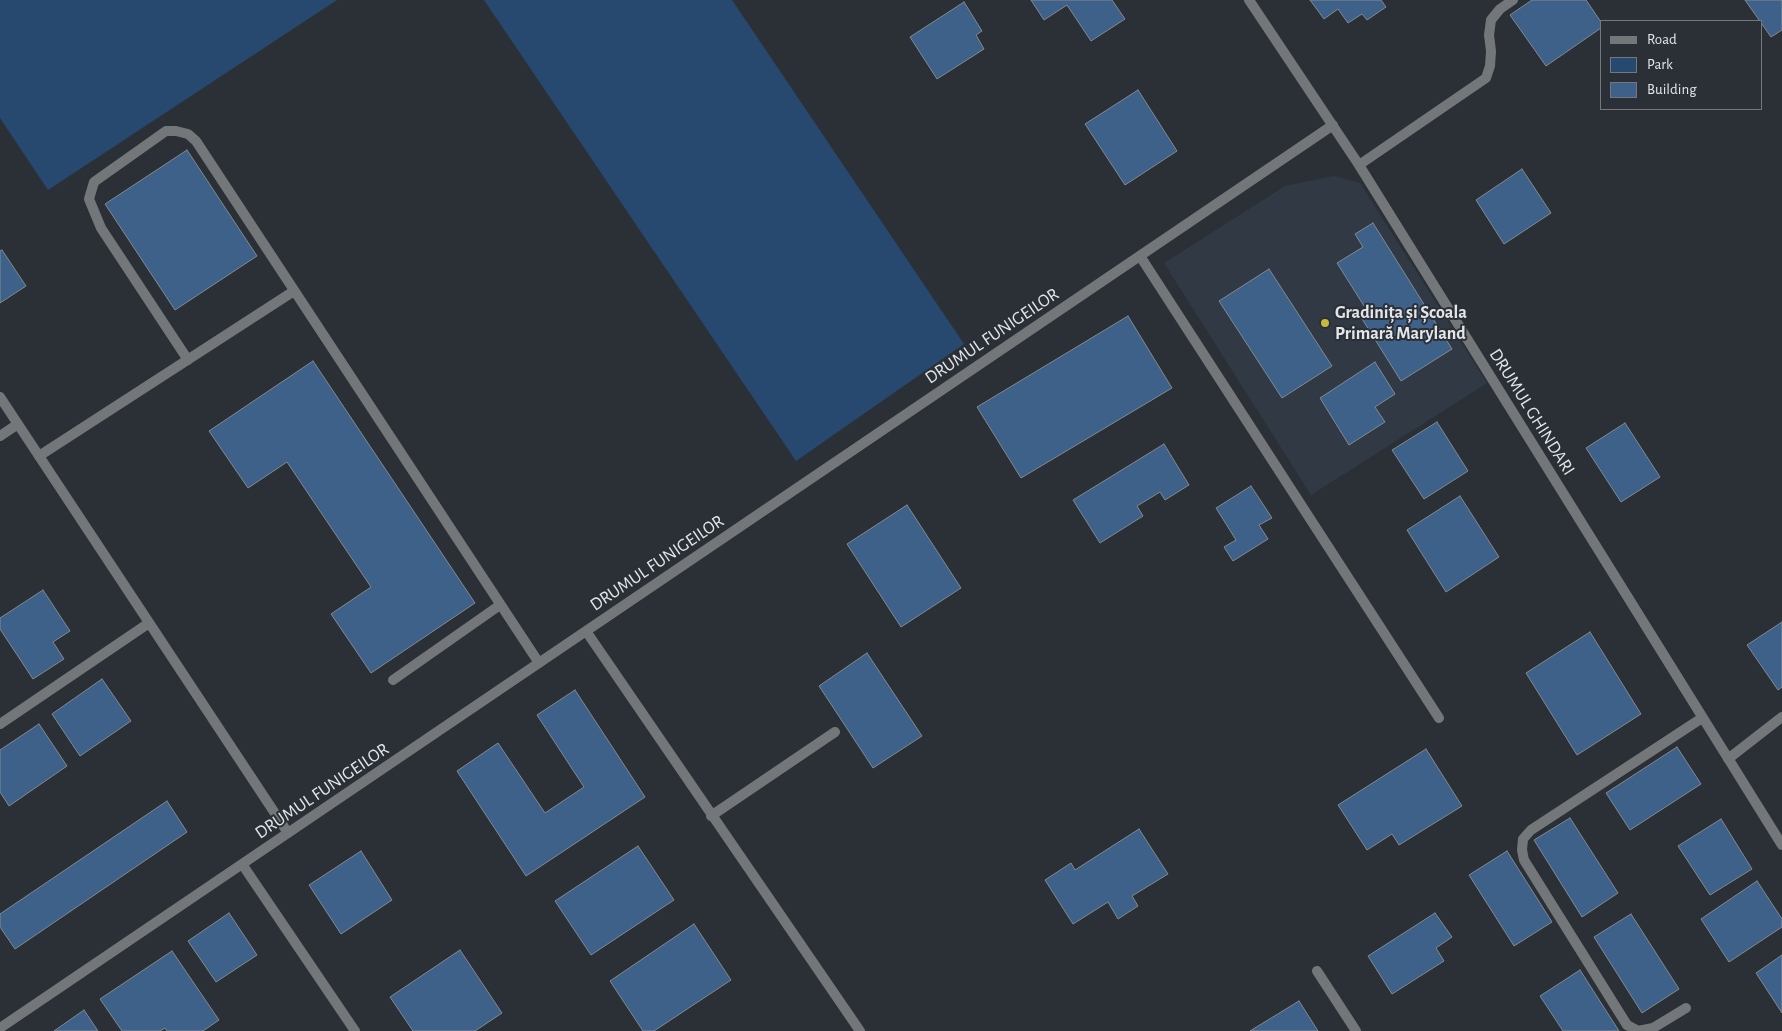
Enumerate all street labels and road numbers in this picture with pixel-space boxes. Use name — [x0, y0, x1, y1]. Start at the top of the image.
street label: DRUMUL FUNIGEILOR — [921, 283, 1063, 389]
street label: DRUMUL GHINDARI — [1484, 345, 1580, 479]
street label: DRUMUL FUNIGEILOR — [586, 510, 728, 616]
street label: DRUMUL FUNIGEILOR — [251, 738, 393, 844]

